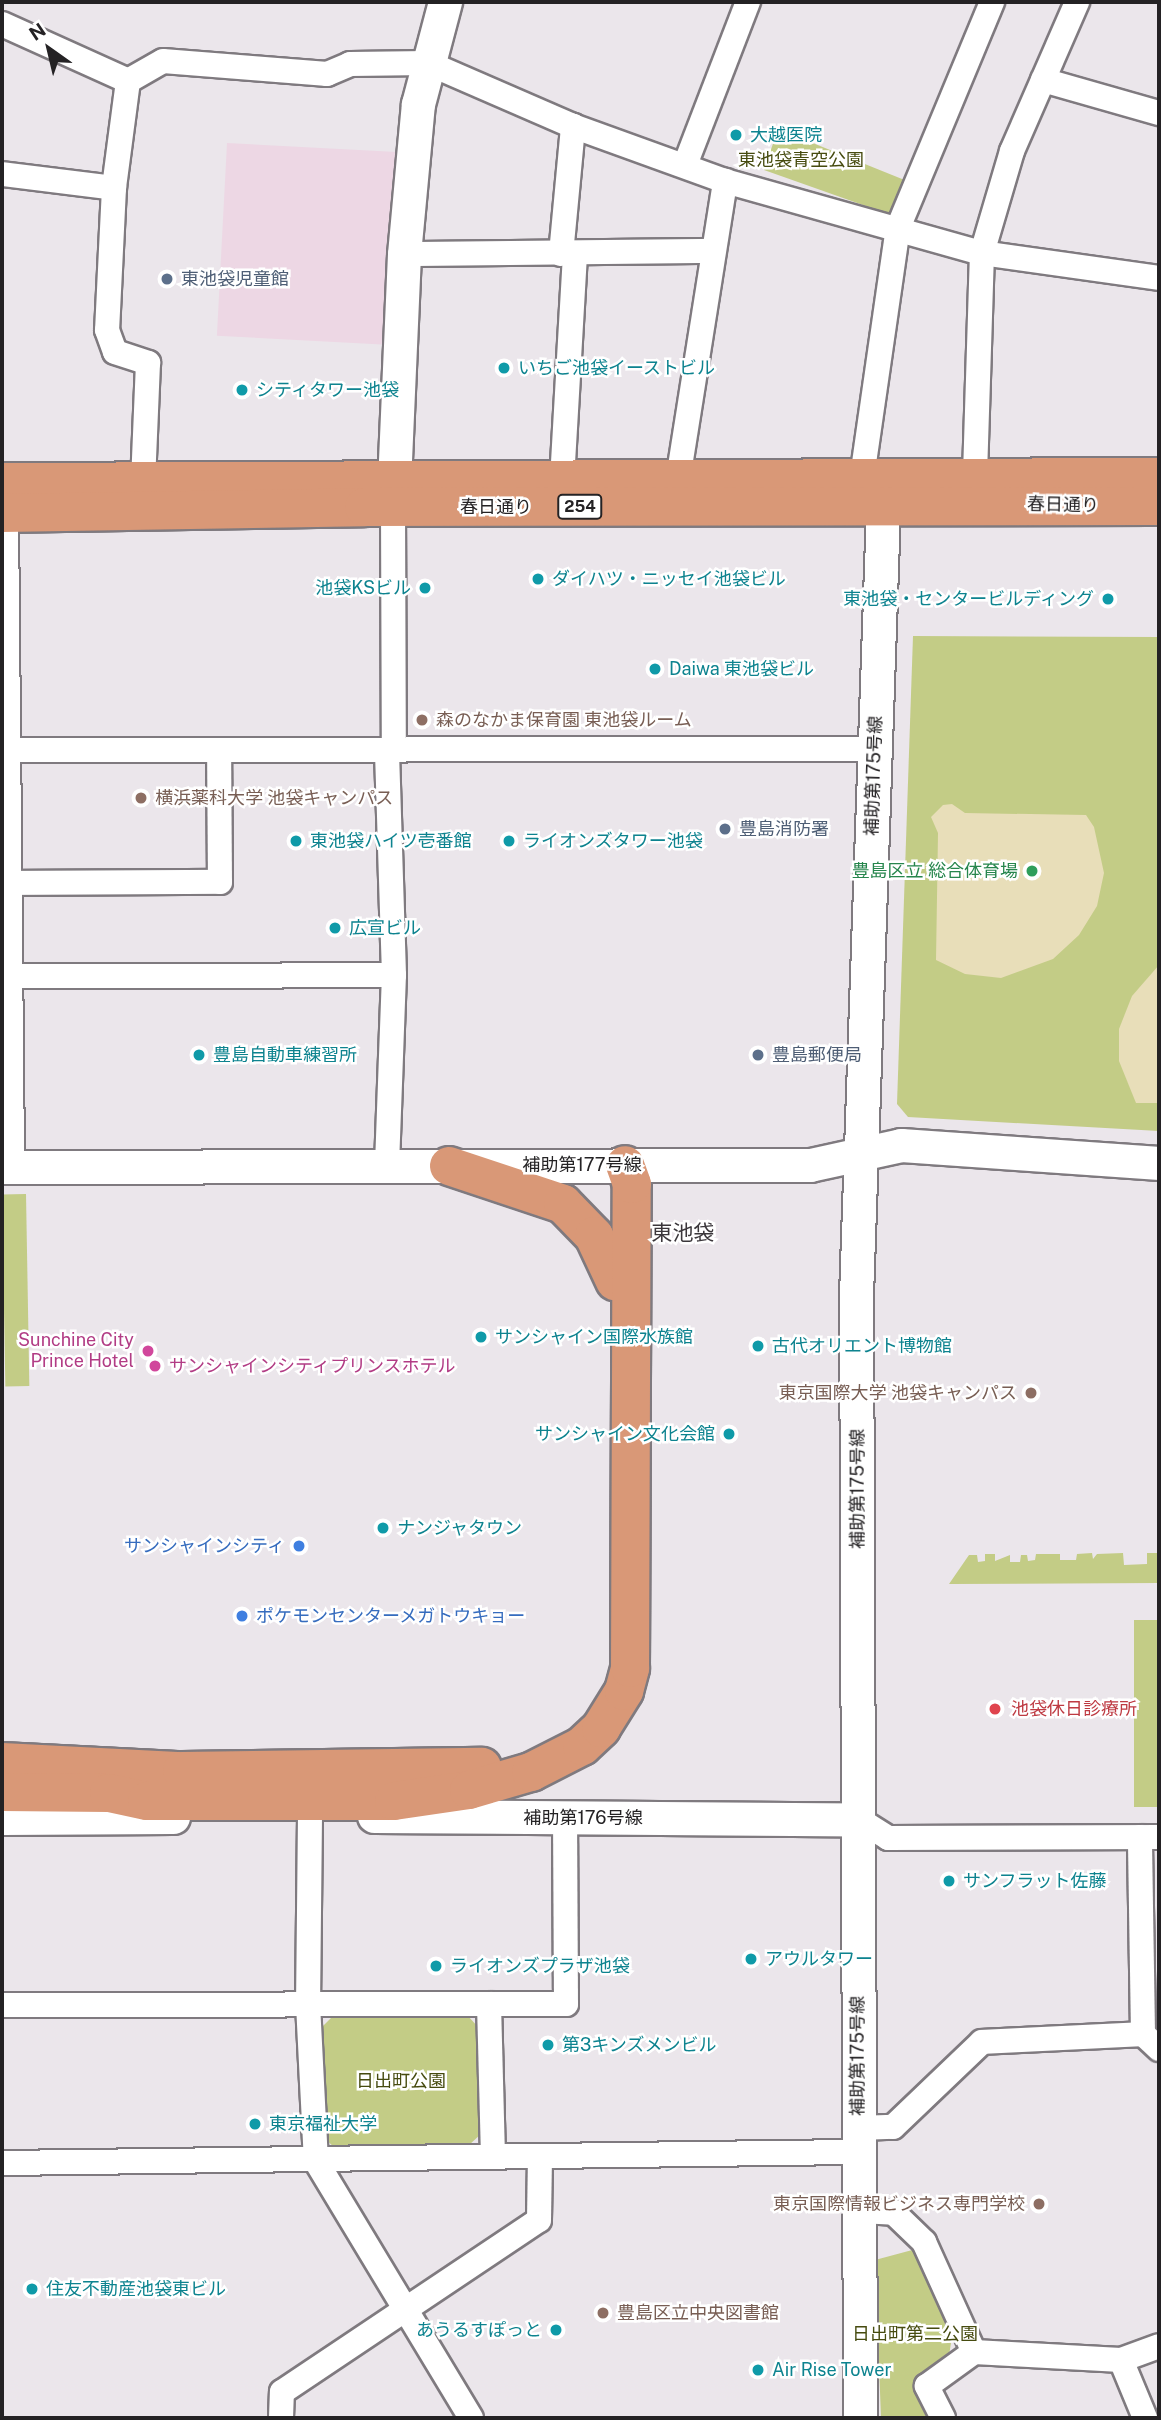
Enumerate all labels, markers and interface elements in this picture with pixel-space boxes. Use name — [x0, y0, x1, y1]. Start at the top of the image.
north arrow — [14, 14, 84, 84]
text: N — [25, 18, 50, 45]
place label: 大越医院 — [750, 124, 822, 146]
marker: 大越医院 — [728, 127, 744, 143]
park label: 東池袋青空公園 — [738, 149, 864, 171]
place label: 東池袋児童館 — [181, 268, 289, 290]
marker: 東池袋児童館 — [159, 271, 175, 287]
place label: いちご池袋イーストビル — [518, 357, 716, 379]
marker: いちご池袋イーストビル — [496, 360, 512, 376]
place label: シティタワー池袋 — [256, 379, 400, 401]
marker: シティタワー池袋 — [234, 382, 250, 398]
road number: 254 — [557, 494, 603, 520]
street label: 春日通り — [1027, 494, 1099, 516]
street label: 春日通り — [460, 496, 532, 518]
place label: ダイハツ・ニッセイ池袋ビル — [552, 568, 786, 590]
marker: ダイハツ・ニッセイ池袋ビル — [530, 571, 546, 587]
place label: 池袋KSビル — [315, 577, 411, 599]
marker: 池袋KSビル — [417, 580, 433, 596]
place label: 東池袋・センタービルディング — [842, 588, 1094, 610]
marker: 東池袋・センタービルディング — [1100, 591, 1116, 607]
place label: Daiwa 東池袋ビル — [669, 658, 814, 680]
marker: Daiwa 東池袋ビル — [647, 661, 663, 677]
place label: 森のなかま保育園 東池袋ルーム — [436, 709, 692, 731]
marker: 森のなかま保育園 東池袋ルーム — [414, 712, 430, 728]
street label: 補助第175号線 — [861, 716, 887, 836]
place label: 横浜薬科大学 池袋キャンパス — [155, 787, 393, 809]
marker: 横浜薬科大学 池袋キャンパス — [133, 790, 149, 806]
place label: 豊島消防署 — [739, 818, 829, 840]
marker: 豊島消防署 — [717, 821, 733, 837]
place label: 東池袋ハイツ壱番館 — [310, 830, 472, 852]
place label: ライオンズタワー池袋 — [523, 830, 703, 852]
marker: 東池袋ハイツ壱番館 — [288, 833, 304, 849]
marker: ライオンズタワー池袋 — [501, 833, 517, 849]
place label: 豊島区立 総合体育場 — [852, 860, 1018, 882]
marker: 豊島区立 総合体育場 — [1024, 863, 1040, 879]
place label: 広宣ビル — [349, 917, 421, 939]
marker: 広宣ビル — [327, 920, 343, 936]
place label: 豊島自動車練習所 — [213, 1044, 357, 1066]
place label: 豊島郵便局 — [772, 1044, 862, 1066]
marker: 豊島自動車練習所 — [191, 1047, 207, 1063]
marker: 豊島郵便局 — [750, 1047, 766, 1063]
street label: 補助第177号線 — [522, 1154, 642, 1176]
district label: 東池袋 — [652, 1220, 714, 1246]
place label: サンシャイン国際水族館 — [495, 1326, 693, 1348]
marker: サンシャイン国際水族館 — [473, 1329, 489, 1345]
place label: Sunchine City Prince Hotel — [18, 1330, 134, 1372]
place label: 古代オリエント博物館 — [772, 1335, 952, 1357]
marker: 古代オリエント博物館 — [750, 1338, 766, 1354]
marker: Sunchine City Prince Hotel — [140, 1343, 156, 1359]
place label: サンシャインシティプリンスホテル — [169, 1355, 457, 1377]
marker: サンシャインシティプリンスホテル — [147, 1358, 163, 1374]
place label: 東京国際大学 池袋キャンパス — [779, 1382, 1017, 1404]
marker: 東京国際大学 池袋キャンパス — [1023, 1385, 1039, 1401]
place label: サンシャイン文化会館 — [535, 1423, 715, 1445]
marker: サンシャイン文化会館 — [721, 1426, 737, 1442]
street label: 補助第175号線 — [847, 1429, 869, 1549]
place label: ナンジャタウン — [397, 1517, 523, 1539]
marker: ナンジャタウン — [375, 1520, 391, 1536]
place label: サンシャインシティ — [123, 1535, 285, 1557]
marker: サンシャインシティ — [291, 1538, 307, 1554]
place label: ポケモンセンターメガトウキョー — [256, 1605, 526, 1627]
marker: ポケモンセンターメガトウキョー — [234, 1608, 250, 1624]
place label: 池袋休日診療所 — [1011, 1698, 1137, 1720]
marker: 池袋休日診療所 — [985, 1699, 1005, 1719]
street label: 補助第176号線 — [524, 1807, 642, 1829]
place label: サンフラット佐藤 — [963, 1870, 1107, 1892]
marker: サンフラット佐藤 — [941, 1873, 957, 1889]
place label: アウルタワー — [765, 1948, 873, 1970]
marker: アウルタワー — [743, 1951, 759, 1967]
place label: ライオンズプラザ池袋 — [450, 1955, 630, 1977]
marker: ライオンズプラザ池袋 — [428, 1958, 444, 1974]
street label: 補助第175号線 — [847, 1996, 869, 2116]
place label: 第3キンズメンビル — [562, 2034, 717, 2056]
marker: 第3キンズメンビル — [540, 2037, 556, 2053]
park label: 日出町公園 — [356, 2070, 446, 2092]
place label: 東京福祉大学 — [269, 2113, 377, 2135]
marker: 東京福祉大学 — [247, 2116, 263, 2132]
place label: 東京国際情報ビジネス専門学校 — [773, 2193, 1025, 2215]
marker: 東京国際情報ビジネス専門学校 — [1031, 2196, 1047, 2212]
place label: 住友不動産池袋東ビル — [46, 2278, 226, 2300]
marker: 住友不動産池袋東ビル — [24, 2281, 40, 2297]
place label: 豊島区立中央図書館 — [617, 2302, 779, 2324]
marker: 豊島区立中央図書館 — [595, 2305, 611, 2321]
place label: あうるすぽっと — [416, 2319, 542, 2341]
marker: あうるすぽっと — [548, 2322, 564, 2338]
park label: 日出町第二公園 — [852, 2323, 978, 2345]
place label: Air Rise Tower — [772, 2359, 892, 2381]
marker: Air Rise Tower — [750, 2362, 766, 2378]

